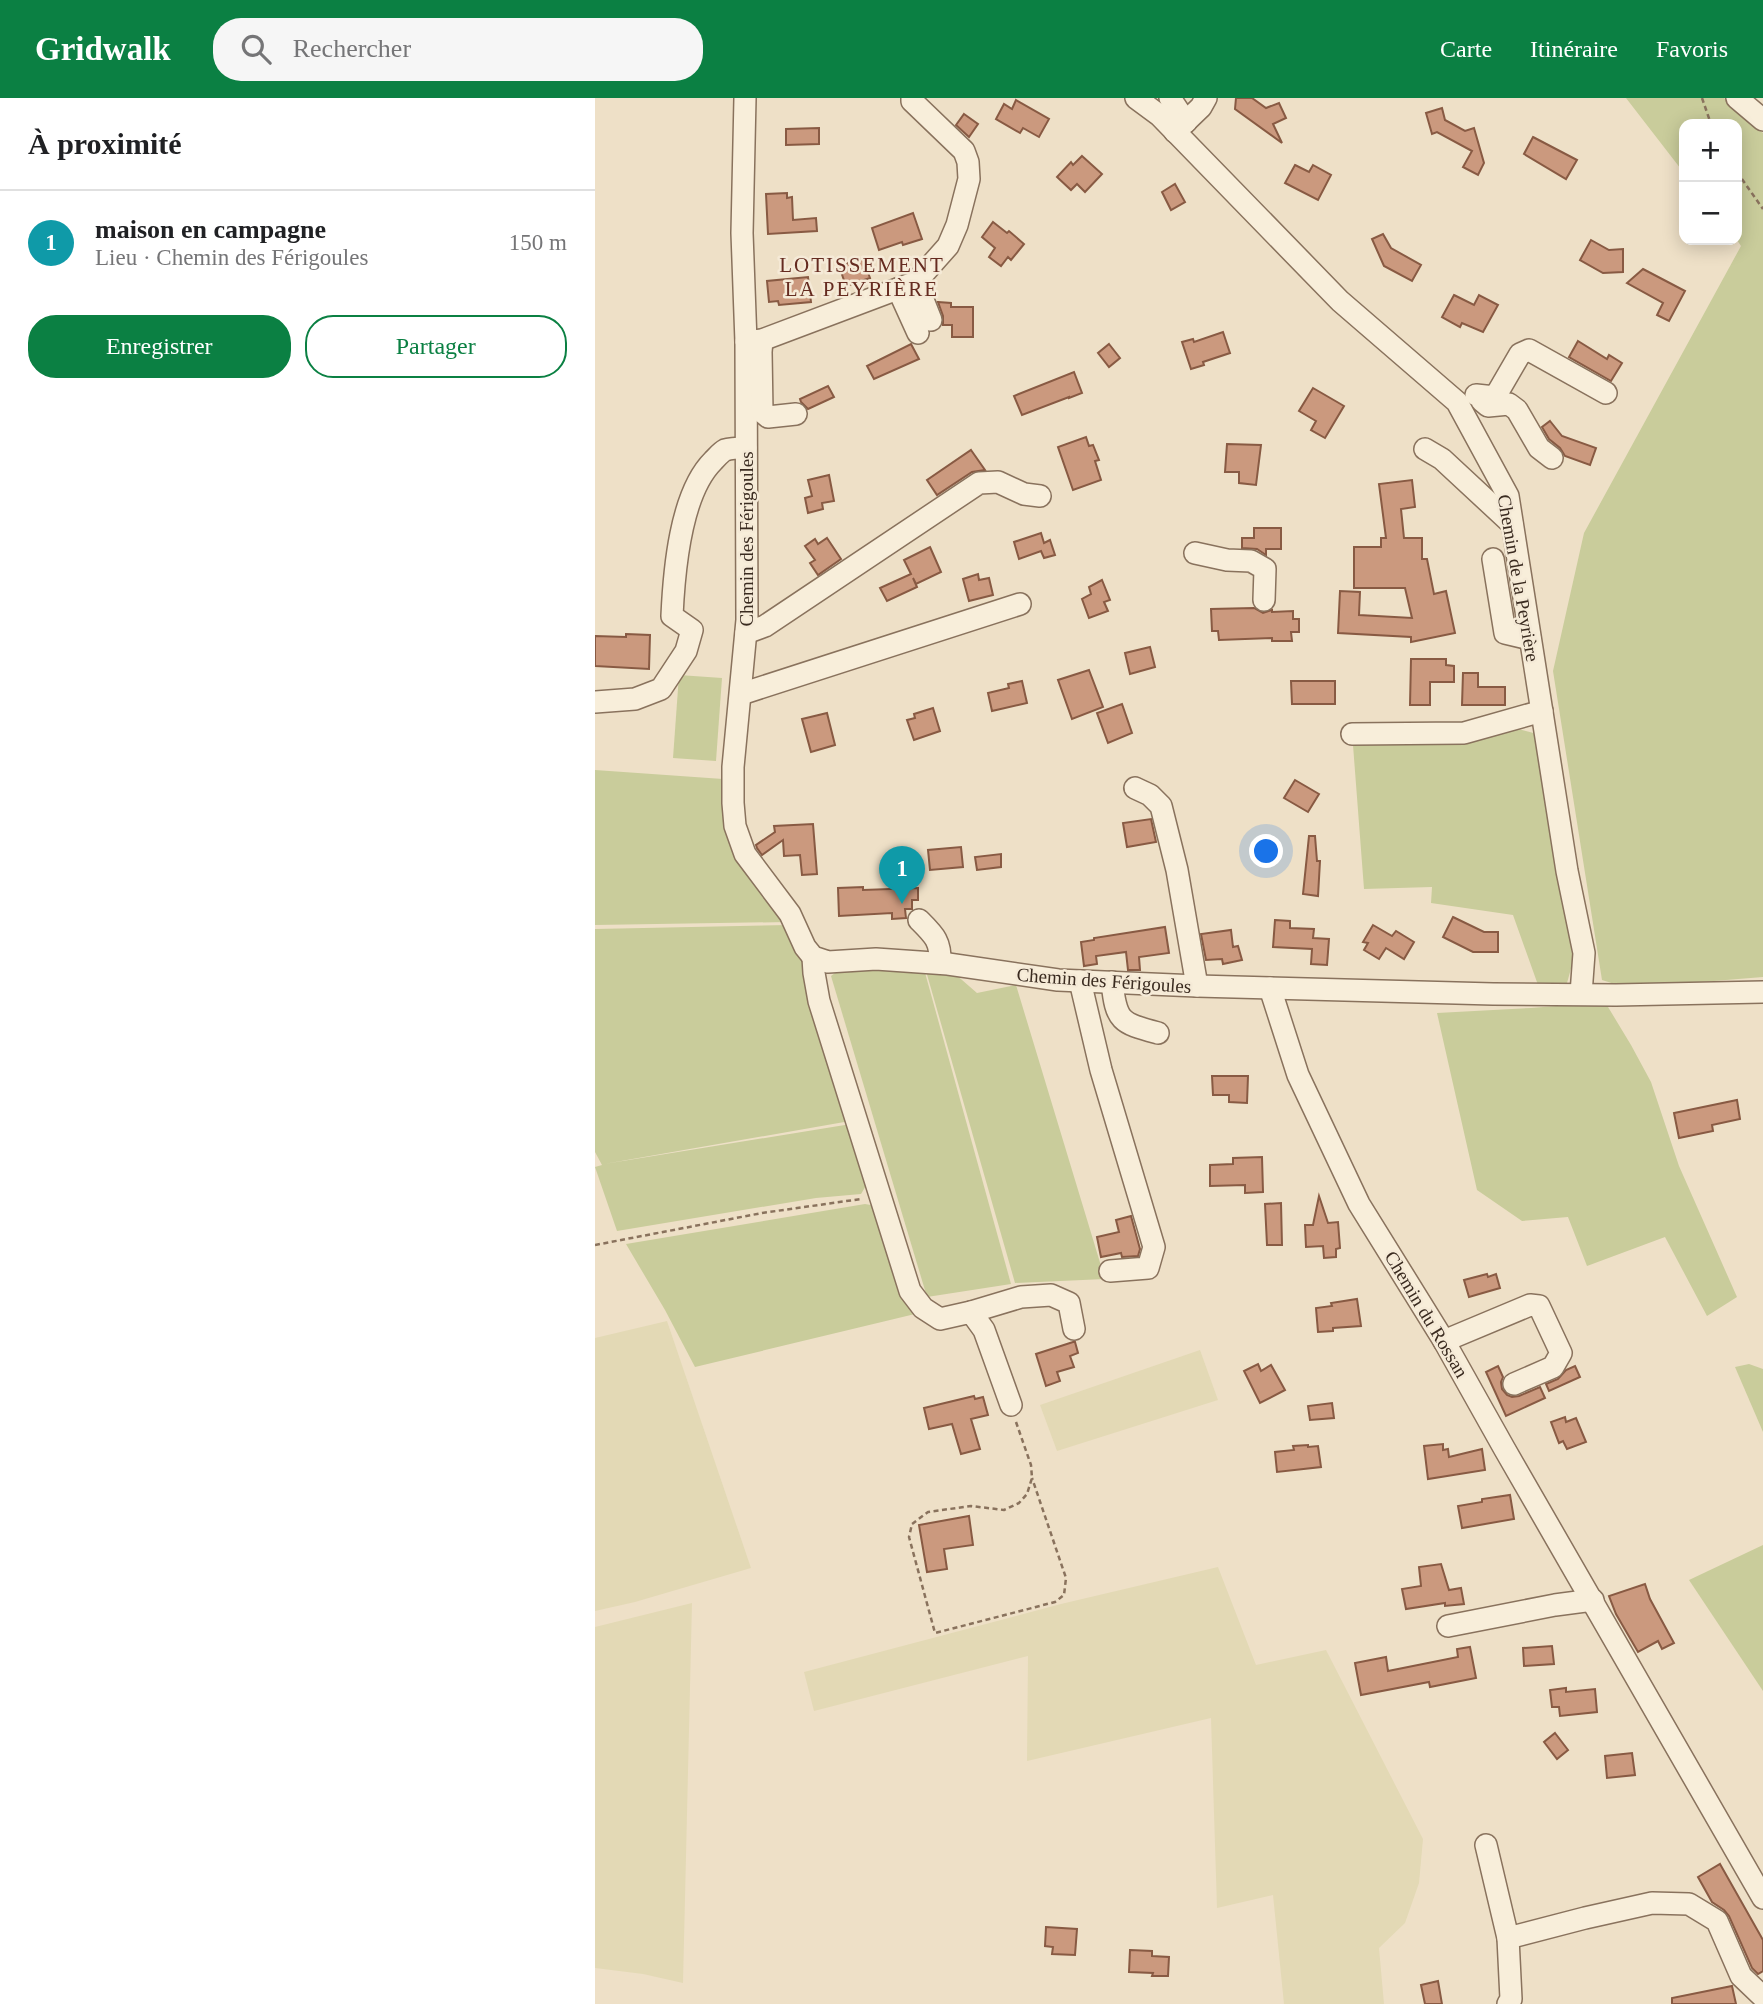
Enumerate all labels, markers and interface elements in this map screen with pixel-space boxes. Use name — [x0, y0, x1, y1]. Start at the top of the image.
search box — [213, 18, 703, 81]
icon: search — [237, 30, 275, 68]
text: Gridwalk — [35, 31, 171, 67]
text: Rechercher — [293, 34, 411, 63]
text: Carte — [1440, 36, 1492, 62]
text: Itinéraire — [1530, 36, 1618, 62]
text: Favoris — [1656, 36, 1728, 62]
map controls — [1679, 119, 1742, 245]
button: + — [1679, 119, 1742, 182]
text: À proximité — [28, 127, 182, 160]
button: − — [1679, 182, 1742, 245]
text: maison en campagne — [95, 215, 326, 244]
text: 1 — [45, 230, 57, 255]
text: 150 m — [509, 230, 567, 255]
text: Lieu · Chemin des Férigoules — [95, 245, 368, 270]
district label: LOTISSEMENT LA PEYRIÈRE — [779, 253, 945, 301]
button: Enregistrer — [28, 315, 291, 378]
button: Partager — [305, 315, 567, 378]
street label: Chemin des Férigoules — [736, 451, 757, 627]
street label: Chemin de la Peyrière — [1493, 493, 1544, 663]
your location — [1249, 834, 1283, 868]
pin: 1 — [879, 846, 925, 904]
street label: Chemin des Férigoules — [1016, 964, 1192, 997]
street label: Chemin du Rossan — [1381, 1247, 1473, 1382]

